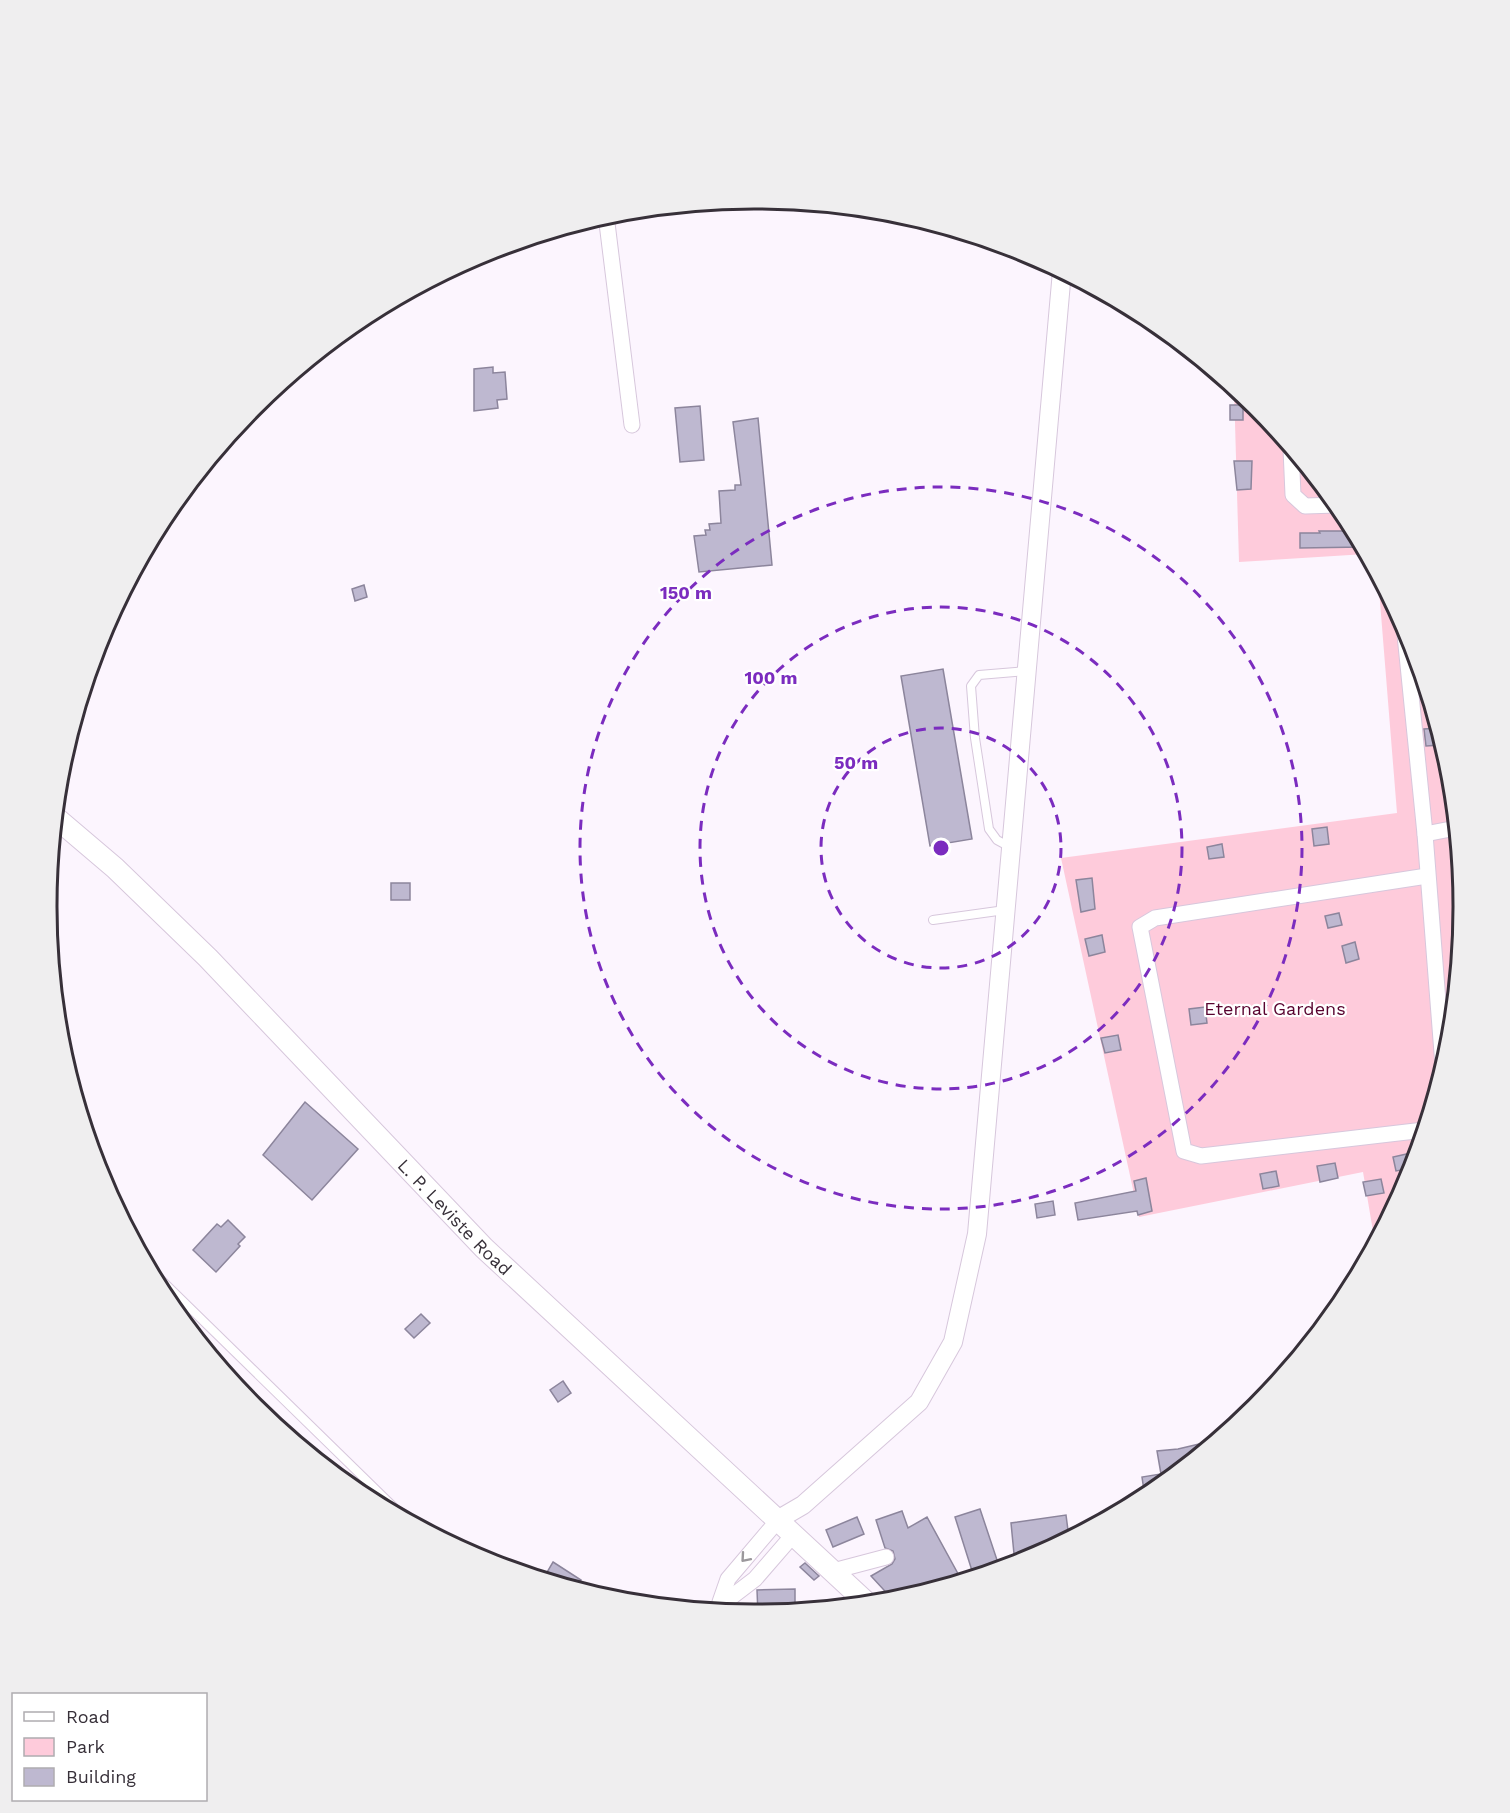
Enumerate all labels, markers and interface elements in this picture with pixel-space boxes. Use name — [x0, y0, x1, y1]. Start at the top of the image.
text: 150 m — [660, 582, 712, 603]
text: 100 m — [744, 667, 798, 688]
text: 50 m — [834, 752, 878, 773]
centre of rings — [931, 838, 951, 858]
park label: Eternal Gardens — [1204, 998, 1346, 1019]
street label: L. P. Leviste Road — [394, 1154, 516, 1279]
one-way arrow — [741, 1551, 752, 1562]
legend — [12, 1693, 207, 1801]
text: Road — [66, 1706, 110, 1727]
text: Park — [66, 1736, 105, 1757]
text: Building — [66, 1766, 136, 1787]

